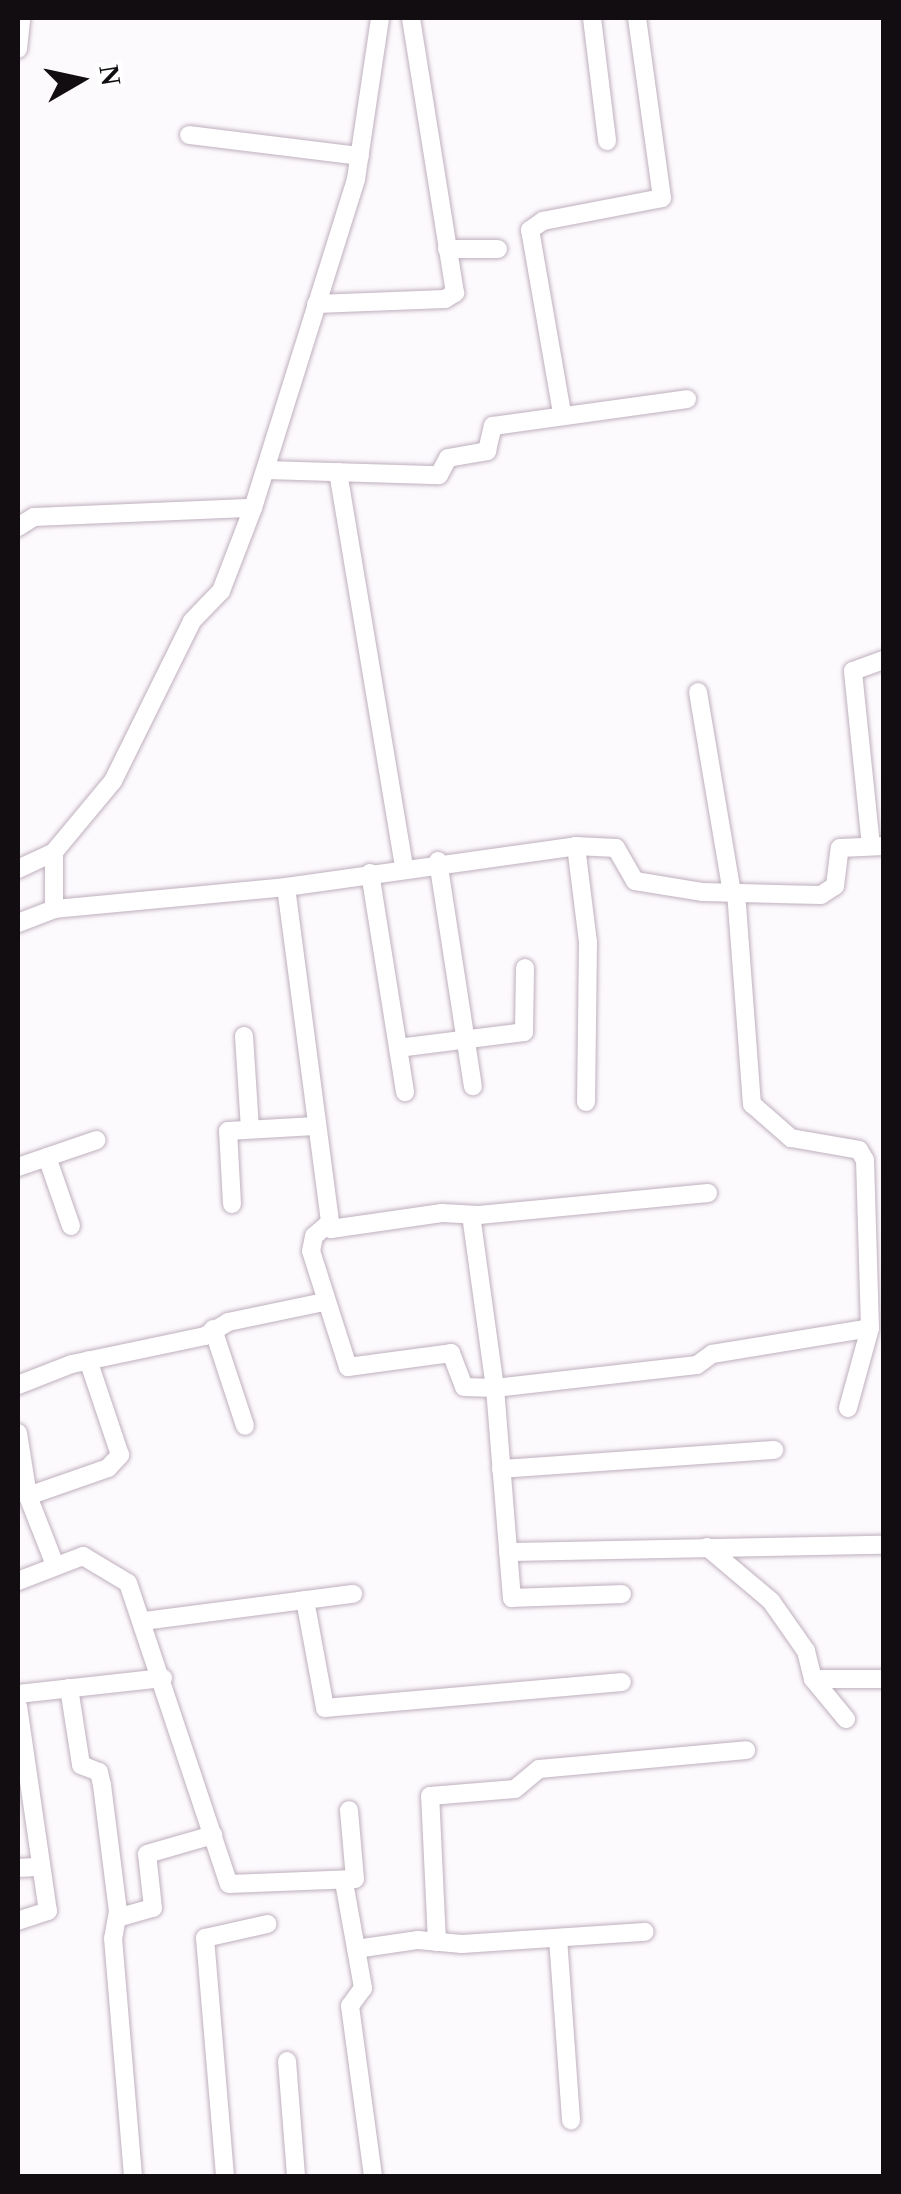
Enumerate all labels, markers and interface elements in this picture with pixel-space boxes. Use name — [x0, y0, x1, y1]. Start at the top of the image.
north arrow — [30, 30, 130, 130]
text: N — [93, 63, 127, 88]

